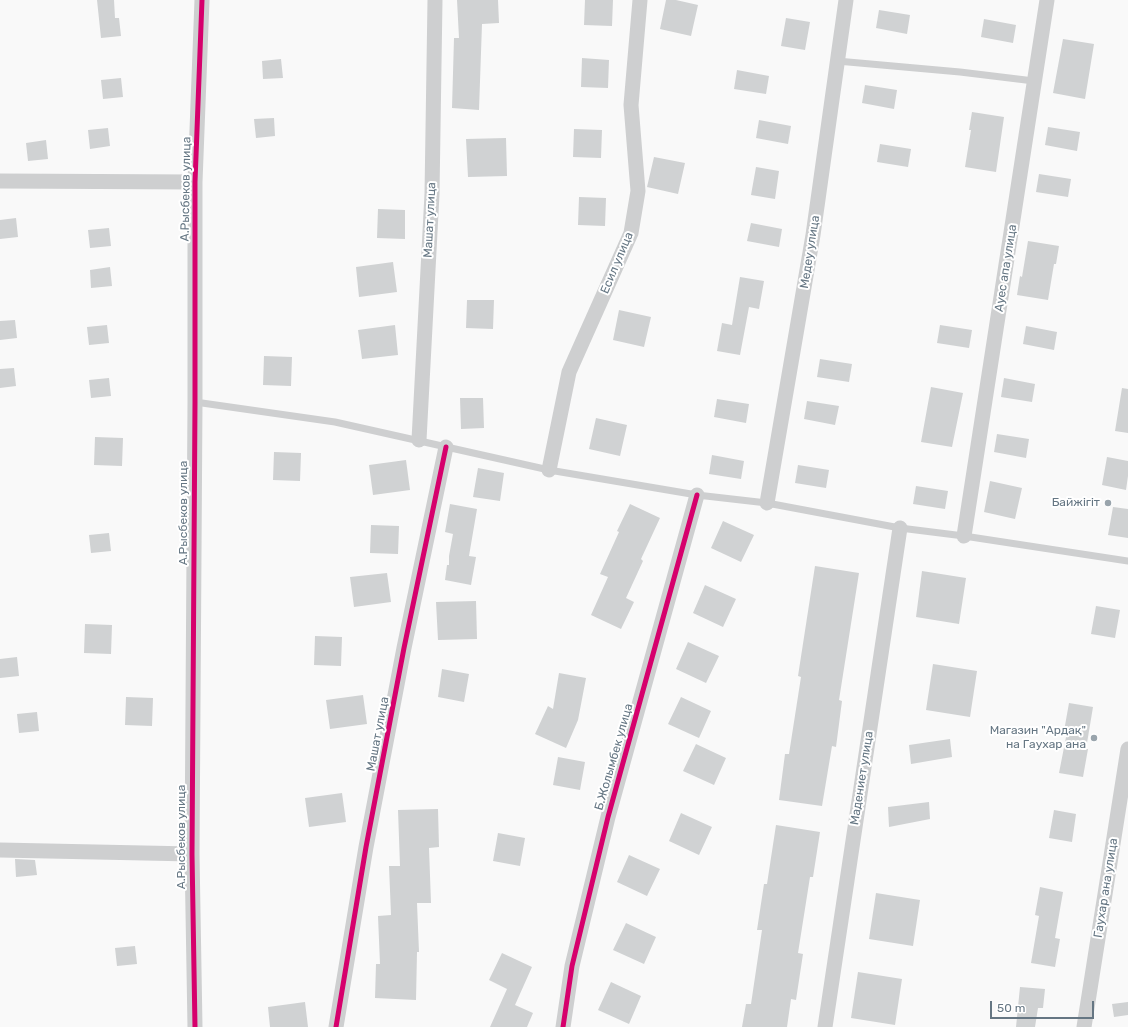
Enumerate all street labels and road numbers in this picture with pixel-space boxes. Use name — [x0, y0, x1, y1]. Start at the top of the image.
street label: А.Рысбеков улица — [178, 137, 194, 241]
street label: Машат улица — [421, 182, 439, 258]
street label: Медеу улица — [797, 214, 823, 290]
street label: Ауес апа улица — [992, 223, 1020, 313]
street label: Есил улица — [598, 230, 636, 296]
street label: А.Рысбеков улица — [177, 461, 191, 565]
street label: Машат улица — [364, 695, 392, 773]
street label: Б.Жолымбек улица — [592, 702, 636, 812]
street label: Мадениет улица — [847, 730, 877, 826]
street label: А.Рысбеков улица — [175, 785, 189, 889]
street label: Гаухар ана улица — [1091, 837, 1121, 939]

